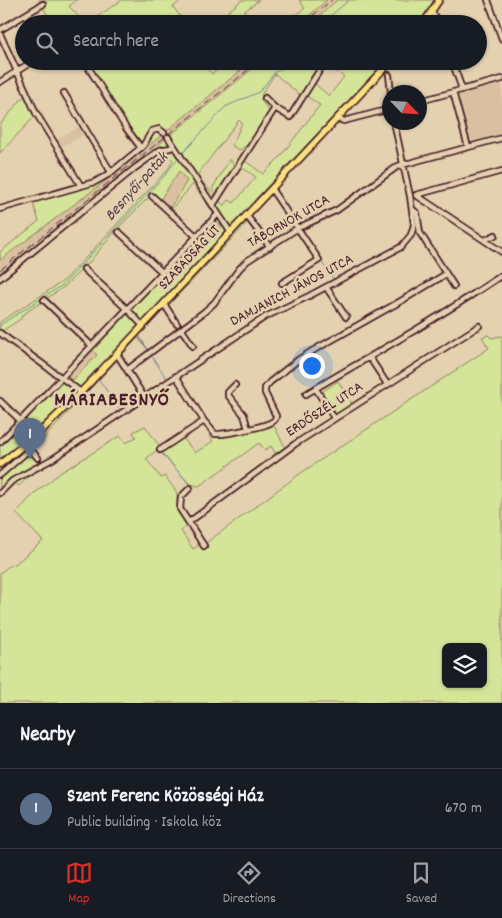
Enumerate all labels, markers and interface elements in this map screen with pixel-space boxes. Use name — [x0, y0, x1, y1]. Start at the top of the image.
search box — [15, 15, 487, 70]
icon: search — [33, 29, 61, 57]
text: Search here — [73, 29, 159, 56]
north arrow — [382, 85, 427, 130]
water label: Besnyői-patak — [100, 146, 175, 227]
street label: TÁBORNOK UTCA — [244, 189, 334, 255]
street label: SZABADSÁG ÚT — [154, 220, 226, 296]
street label: DAMJANICH JÁNOS UTCA — [226, 249, 358, 333]
your location — [299, 353, 325, 379]
street label: ERDŐSZÉL UTCA — [282, 377, 368, 443]
district label: MÁRIABESNYŐ — [54, 387, 170, 415]
pin: 1 — [14, 418, 46, 459]
map controls — [442, 643, 487, 688]
button: layers — [442, 643, 487, 688]
text: Nearby — [20, 721, 75, 751]
text: Szent Ferenc Közösségi Ház — [67, 784, 264, 811]
text: 1 — [34, 797, 38, 820]
text: 670 m — [445, 797, 482, 820]
text: Public building · Iskola köz — [67, 811, 221, 834]
tab: Map — [65, 859, 93, 909]
tab: Directions — [223, 859, 276, 909]
tab: Saved — [406, 859, 437, 909]

